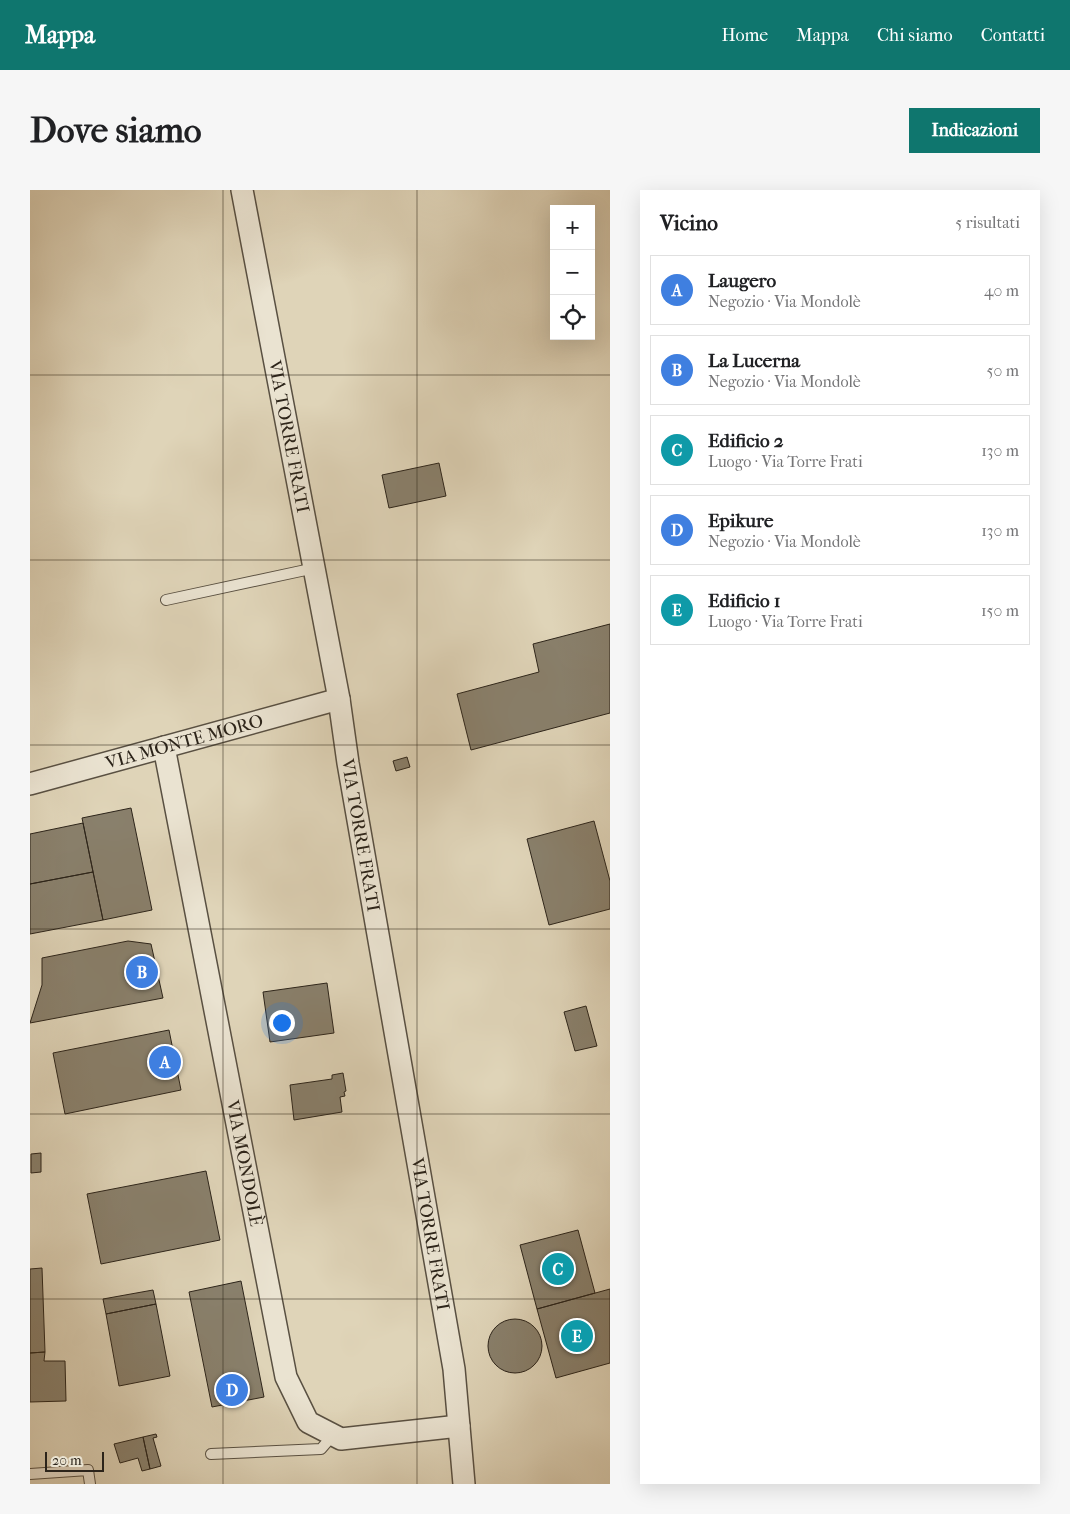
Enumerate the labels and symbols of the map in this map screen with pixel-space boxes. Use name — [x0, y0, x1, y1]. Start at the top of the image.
street label: VIA TORRE FRATI — [264, 358, 313, 515]
street label: VIA MONTE MORO — [102, 710, 265, 774]
street label: VIA TORRE FRATI — [336, 756, 384, 913]
pin: B — [126, 953, 158, 991]
your location — [269, 1010, 295, 1036]
pin: A — [149, 1043, 181, 1081]
street label: VIA MONDOLÈ — [221, 1098, 268, 1228]
street label: VIA TORRE FRATI — [406, 1155, 454, 1312]
pin: C — [542, 1250, 574, 1288]
pin: E — [561, 1317, 593, 1355]
pin: D — [216, 1371, 248, 1409]
scale bar — [45, 1449, 104, 1472]

